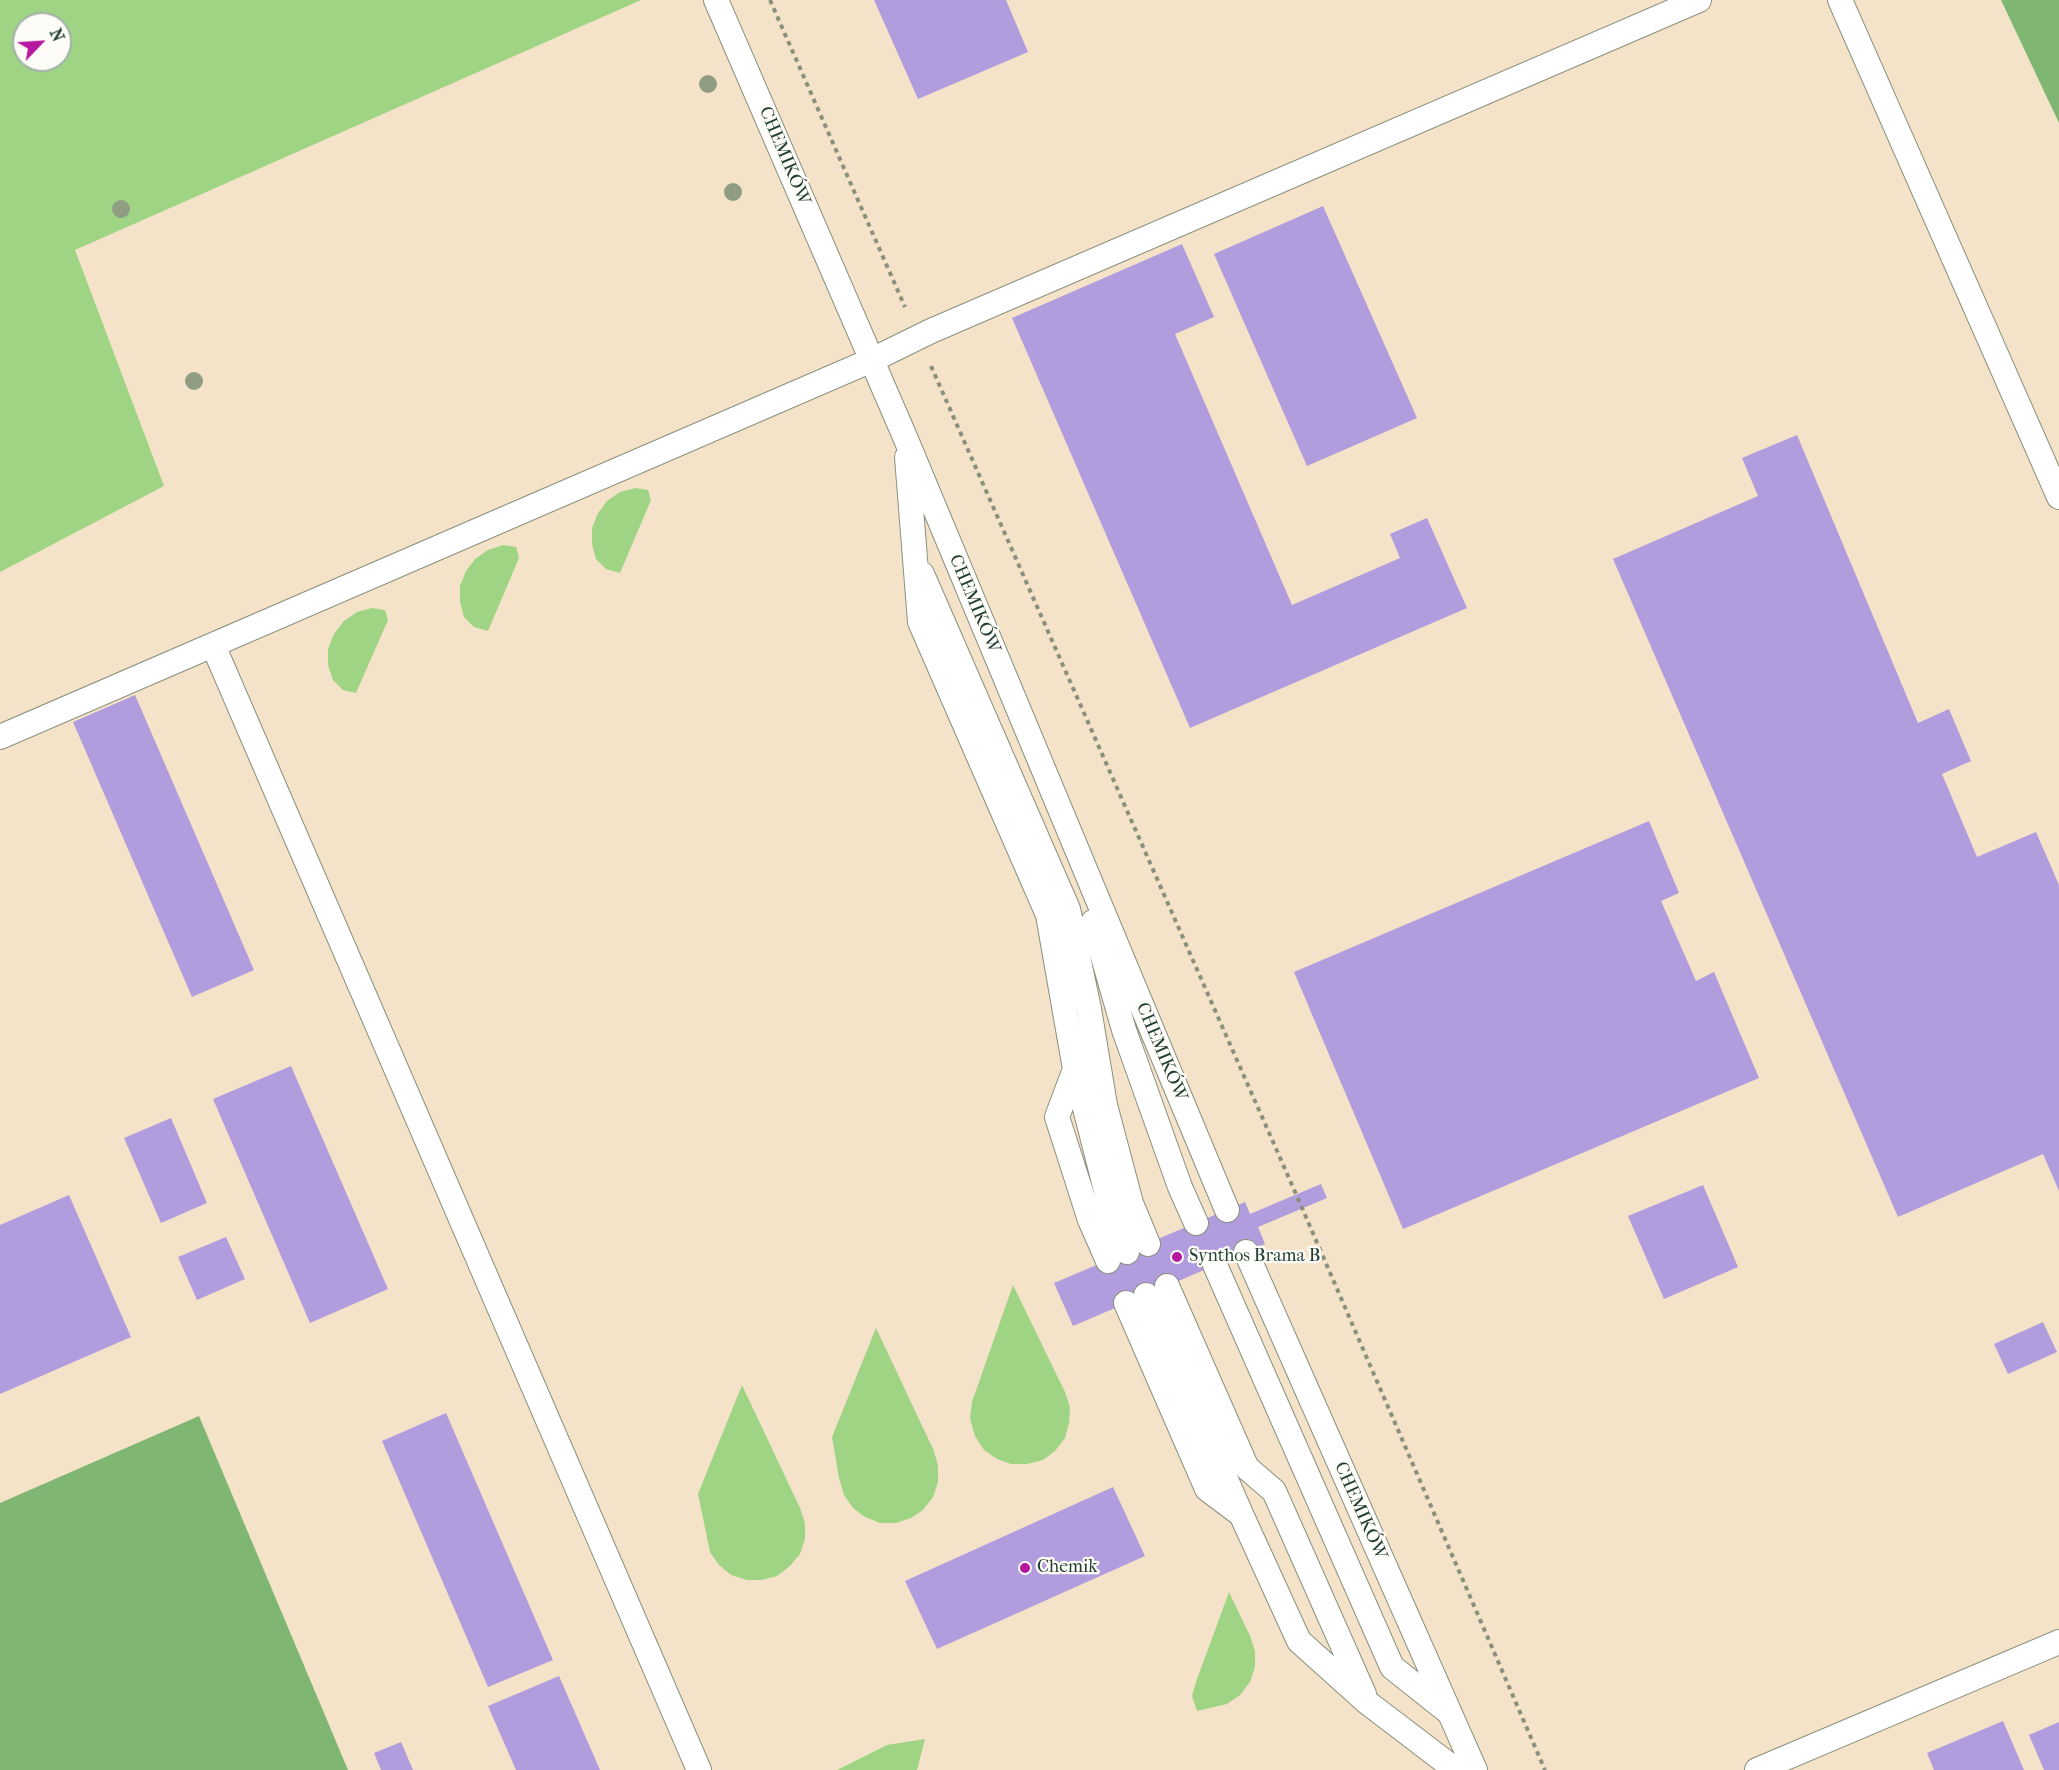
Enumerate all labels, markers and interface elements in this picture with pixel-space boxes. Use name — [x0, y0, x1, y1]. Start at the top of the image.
north arrow — [12, 12, 72, 72]
text: N — [46, 26, 68, 45]
street label: CHEMIKÓW — [754, 104, 814, 208]
street label: CHEMIKÓW — [944, 552, 1004, 656]
street label: CHEMIKÓW — [1131, 1000, 1191, 1104]
place label: Synthos Brama B — [1189, 1246, 1320, 1268]
marker: Synthos Brama B — [1170, 1250, 1184, 1264]
street label: CHEMIKÓW — [1329, 1459, 1391, 1563]
place label: Chemik — [1037, 1557, 1098, 1579]
marker: Chemik — [1018, 1561, 1032, 1575]

